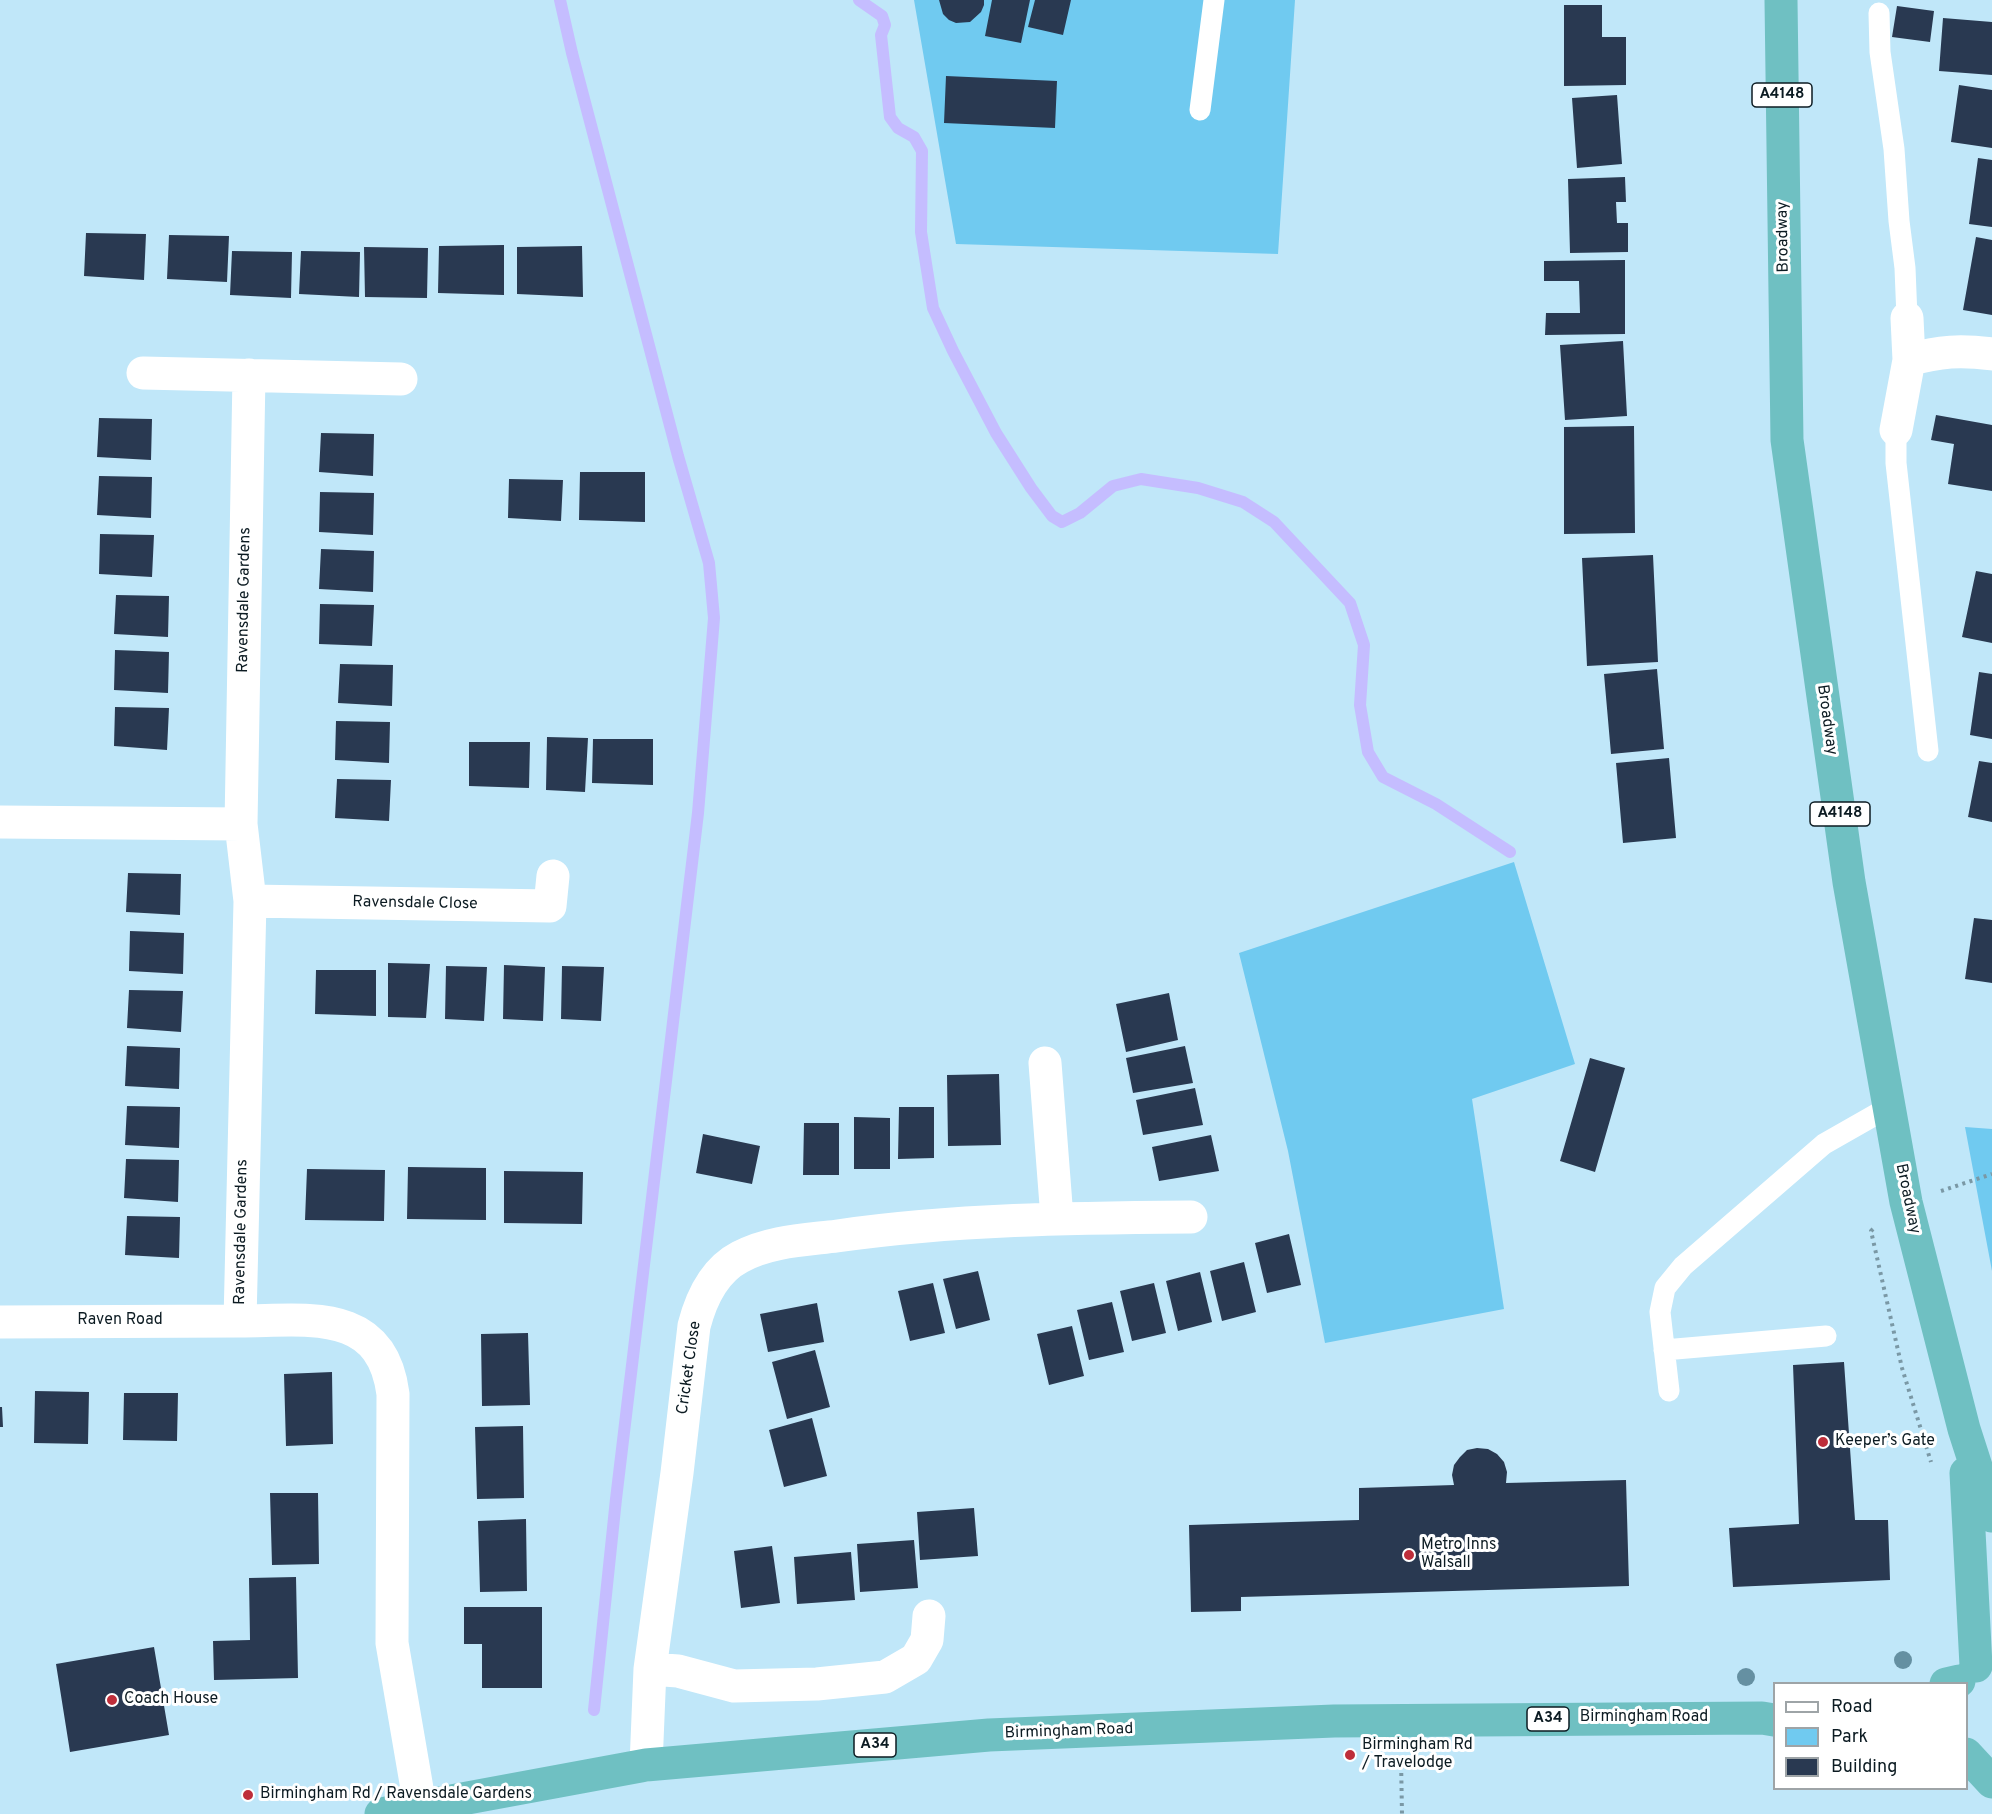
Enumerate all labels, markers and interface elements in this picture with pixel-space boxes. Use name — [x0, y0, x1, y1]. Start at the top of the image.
road number: A4148 — [1752, 83, 1812, 107]
street label: Broadway — [1774, 201, 1794, 273]
street label: Ravensdale Gardens — [234, 527, 256, 673]
street label: Broadway — [1812, 683, 1840, 757]
road number: A4148 — [1810, 802, 1870, 826]
street label: Ravensdale Close — [352, 893, 478, 915]
street label: Ravensdale Gardens — [231, 1159, 253, 1305]
street label: Broadway — [1890, 1162, 1924, 1236]
street label: Raven Road — [77, 1311, 163, 1331]
street label: Cricket Close — [674, 1320, 706, 1416]
place label: Keeper’s Gate — [1835, 1432, 1935, 1452]
marker: Keeper’s Gate — [1816, 1435, 1830, 1449]
place label: Metro Inns Walsall — [1421, 1536, 1497, 1574]
marker: Metro Inns Walsall — [1402, 1548, 1416, 1562]
legend — [1773, 1682, 1968, 1790]
place label: Coach House — [124, 1690, 218, 1710]
marker: Coach House — [105, 1693, 119, 1707]
text: Road — [1831, 1696, 1873, 1719]
road number: A34 — [1527, 1707, 1569, 1731]
street label: Birmingham Road — [1580, 1708, 1708, 1728]
street label: Birmingham Road — [1004, 1720, 1134, 1744]
text: Park — [1831, 1726, 1868, 1749]
road number: A34 — [854, 1733, 896, 1757]
place label: Birmingham Rd / Travelodge — [1362, 1736, 1473, 1774]
marker: Birmingham Rd / Travelodge — [1343, 1748, 1357, 1762]
text: Building — [1831, 1756, 1897, 1779]
place label: Birmingham Rd / Ravensdale Gardens — [260, 1785, 532, 1805]
marker: Birmingham Rd / Ravensdale Gardens — [241, 1788, 255, 1802]

